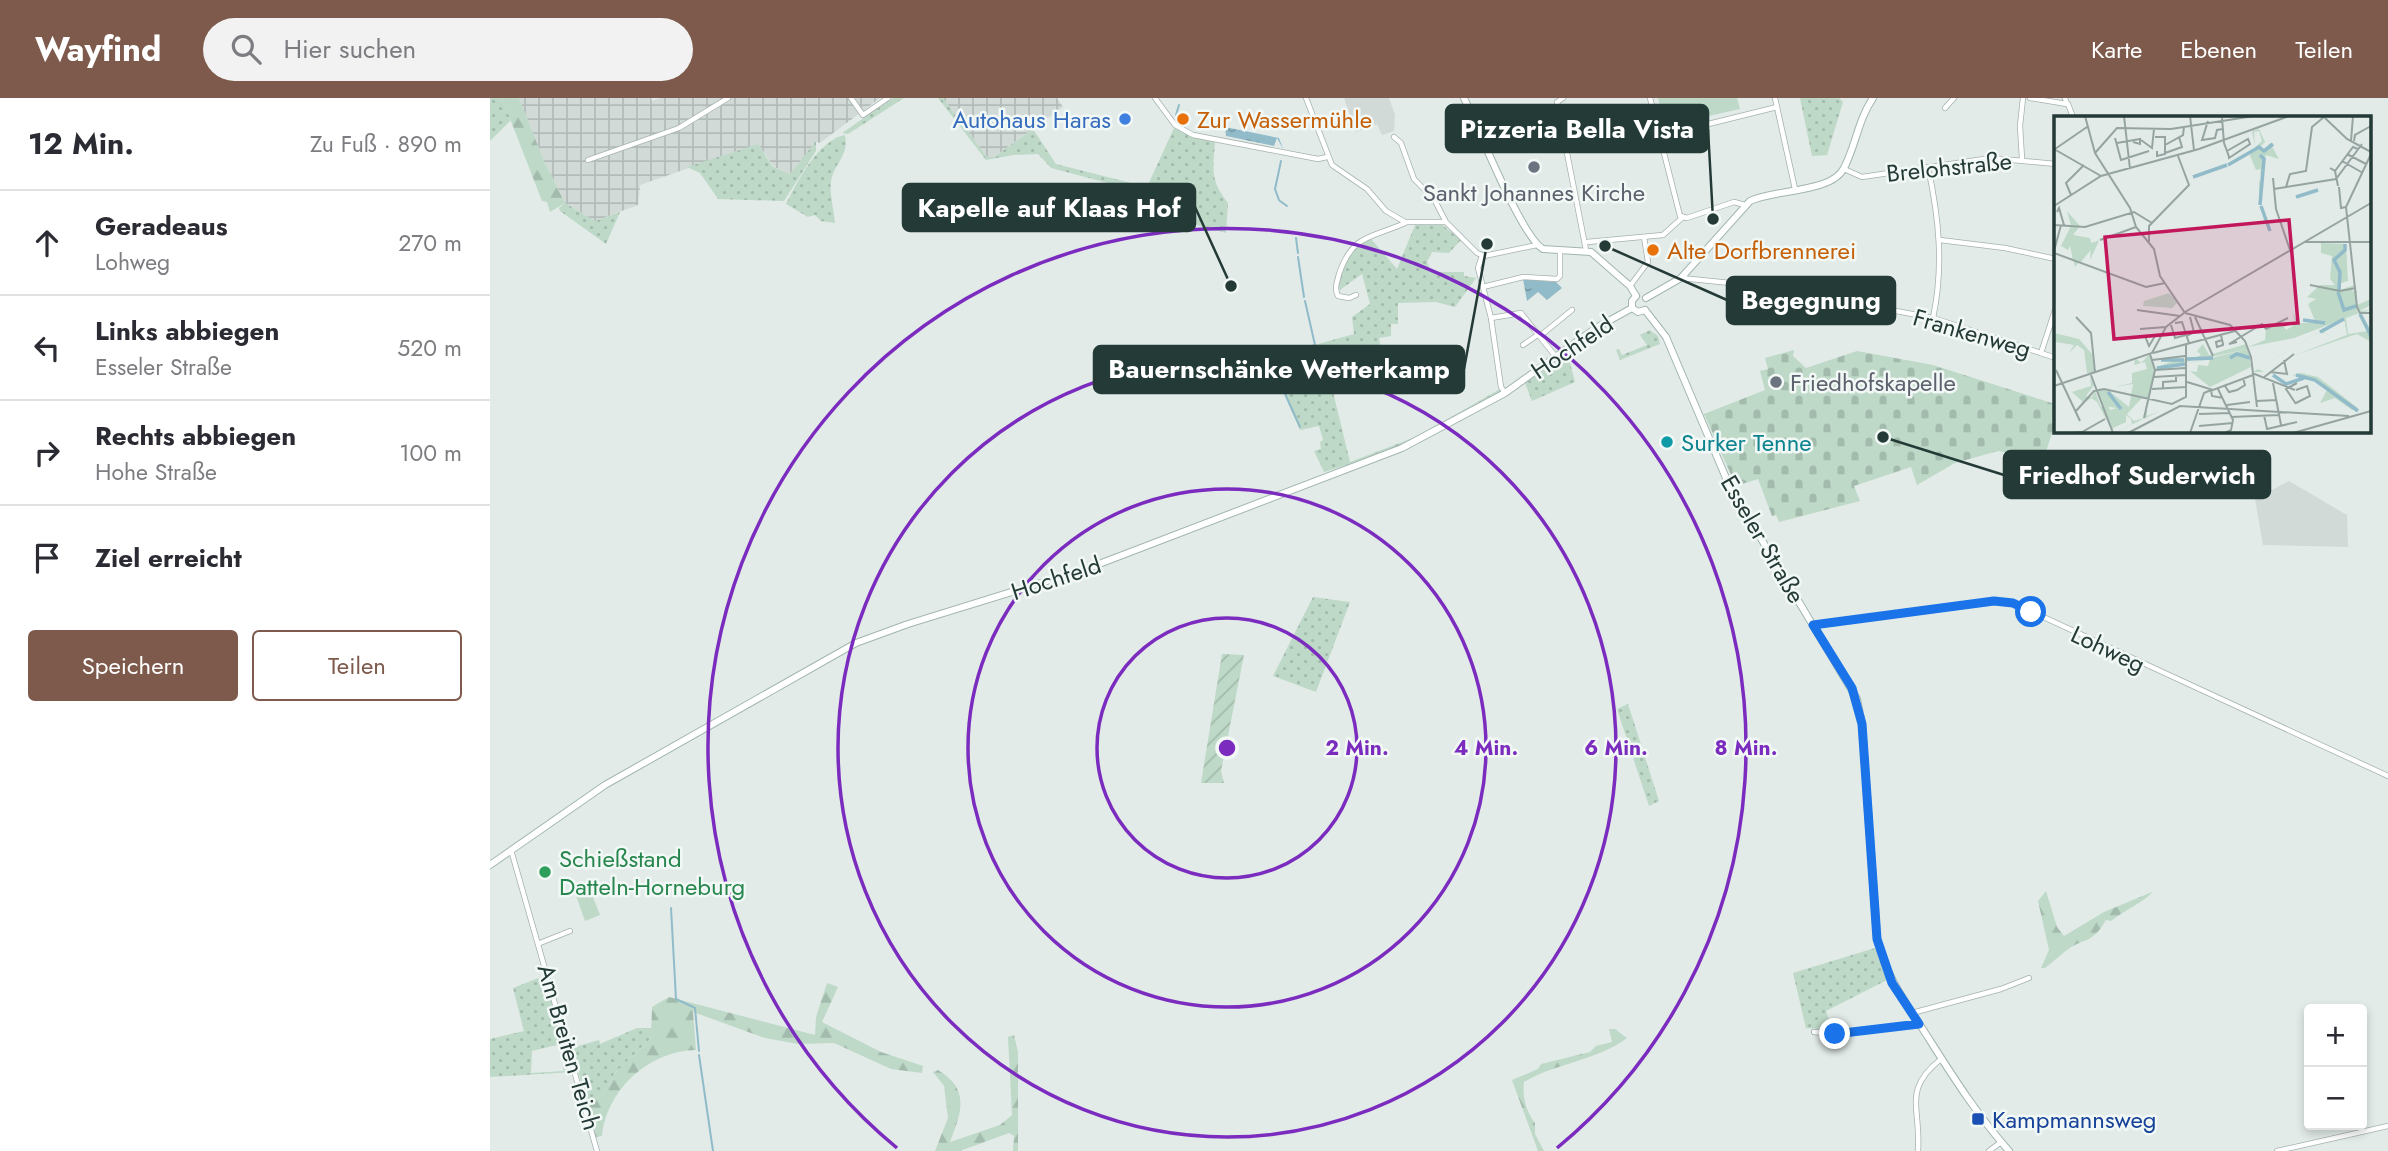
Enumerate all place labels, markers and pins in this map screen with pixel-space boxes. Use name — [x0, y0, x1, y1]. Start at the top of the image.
place label: Autohaus Haras — [952, 102, 1111, 137]
place label: Zur Wassermühle — [1197, 102, 1372, 137]
callout: Pizzeria Bella Vista — [1446, 105, 1708, 152]
marker: Autohaus Haras — [1117, 111, 1133, 127]
marker: Zur Wassermühle — [1175, 111, 1191, 127]
marker: Sankt Johannes Kirche — [1526, 159, 1542, 175]
place label: Sankt Johannes Kirche — [1423, 175, 1645, 210]
callout: Kapelle auf Klaas Hof — [903, 184, 1195, 231]
place label: Alte Dorfbrennerei — [1667, 233, 1856, 268]
marker: Alte Dorfbrennerei — [1645, 242, 1661, 258]
callout: Begegnung — [1727, 277, 1895, 324]
callout: Bauernschänke Wetterkamp — [1094, 346, 1464, 393]
place label: Friedhofskapelle — [1790, 365, 1956, 400]
marker: Friedhofskapelle — [1768, 374, 1784, 390]
place label: Surker Tenne — [1681, 425, 1812, 460]
marker: Surker Tenne — [1659, 434, 1675, 450]
callout: Friedhof Suderwich — [2004, 451, 2270, 498]
centre of rings — [1215, 736, 1239, 760]
place label: Schießstand Datteln-Horneburg — [559, 841, 745, 904]
marker: Schießstand Datteln-Horneburg — [537, 864, 553, 880]
place label: Kampmannsweg — [1992, 1102, 2157, 1137]
marker: Kampmannsweg — [1970, 1111, 1986, 1127]

